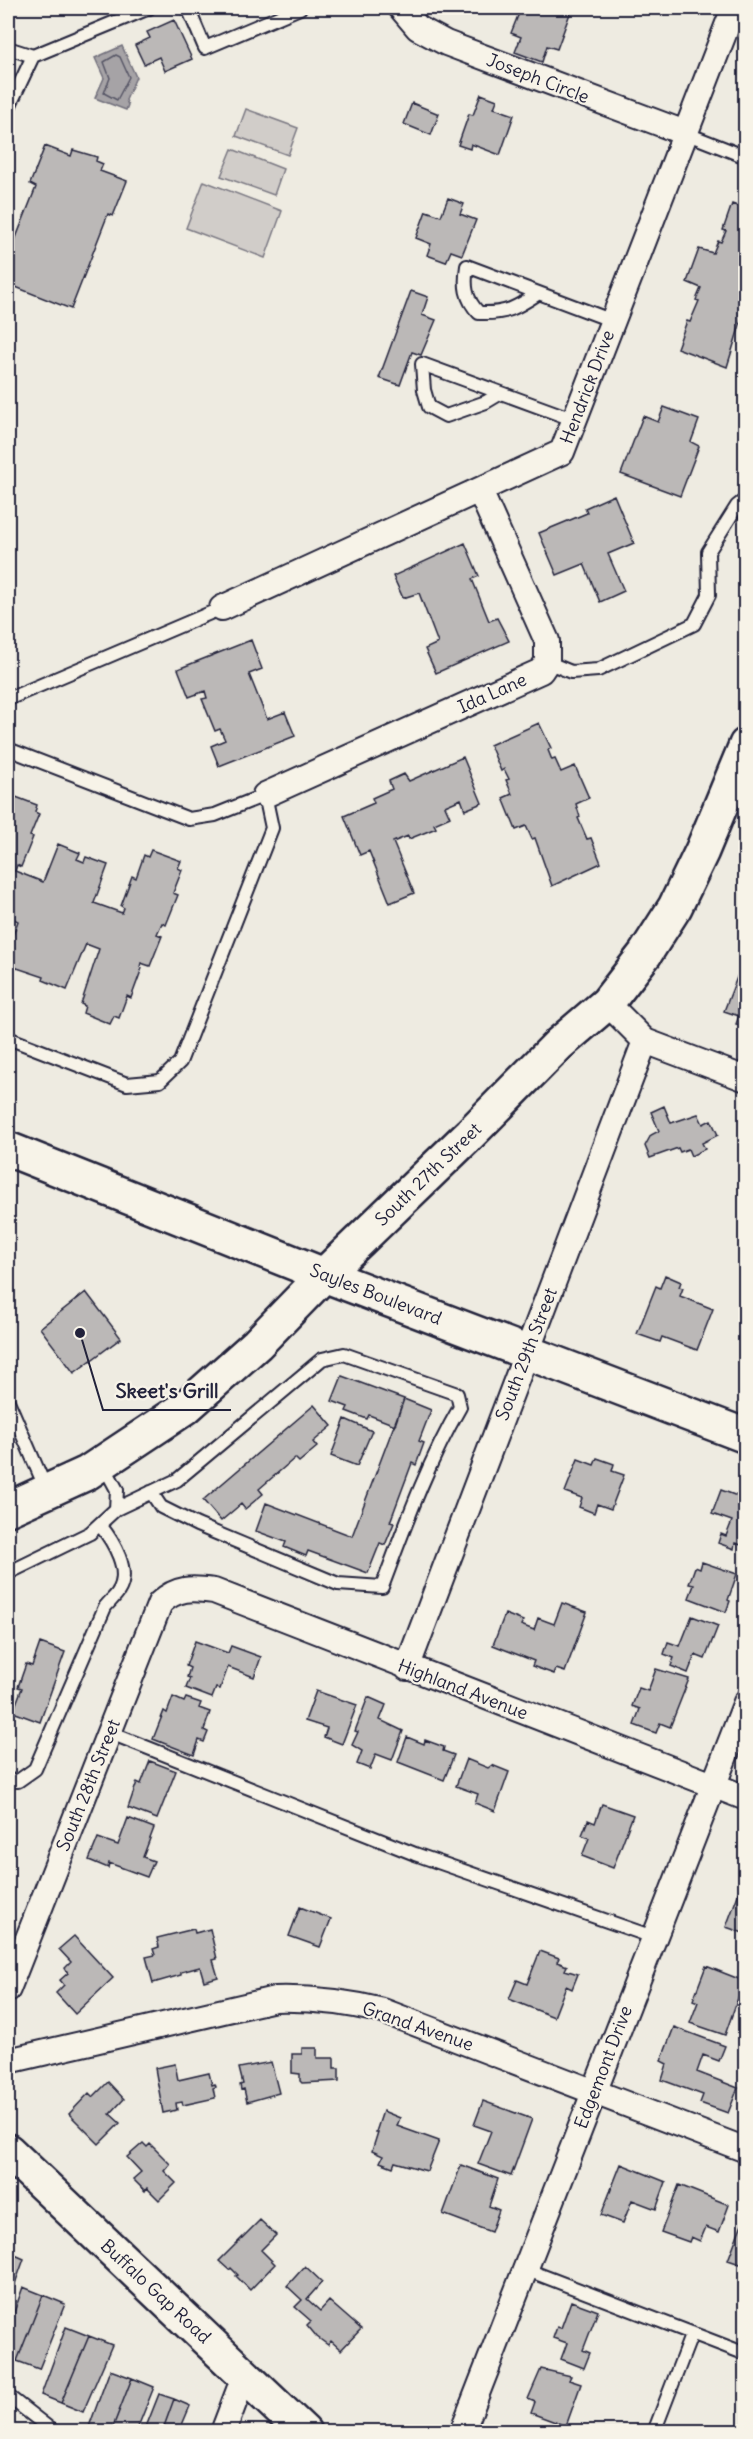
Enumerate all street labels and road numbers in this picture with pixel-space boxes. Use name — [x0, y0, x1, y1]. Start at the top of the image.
street label: Joseph Circle — [483, 48, 593, 108]
street label: Hendrick Drive — [555, 327, 619, 447]
street label: Ida Lane — [454, 668, 530, 718]
street label: South 27th Street — [370, 1118, 486, 1230]
street label: Sayles Boulevard — [307, 1258, 446, 1330]
street label: South 29th Street — [490, 1284, 562, 1424]
street label: Highland Avenue — [395, 1654, 531, 1724]
street label: South 28th Street — [51, 1716, 125, 1854]
street label: Grand Avenue — [359, 1996, 477, 2056]
street label: Edgemont Drive — [569, 2002, 637, 2132]
street label: Buffalo Gap Road — [96, 2234, 216, 2348]

